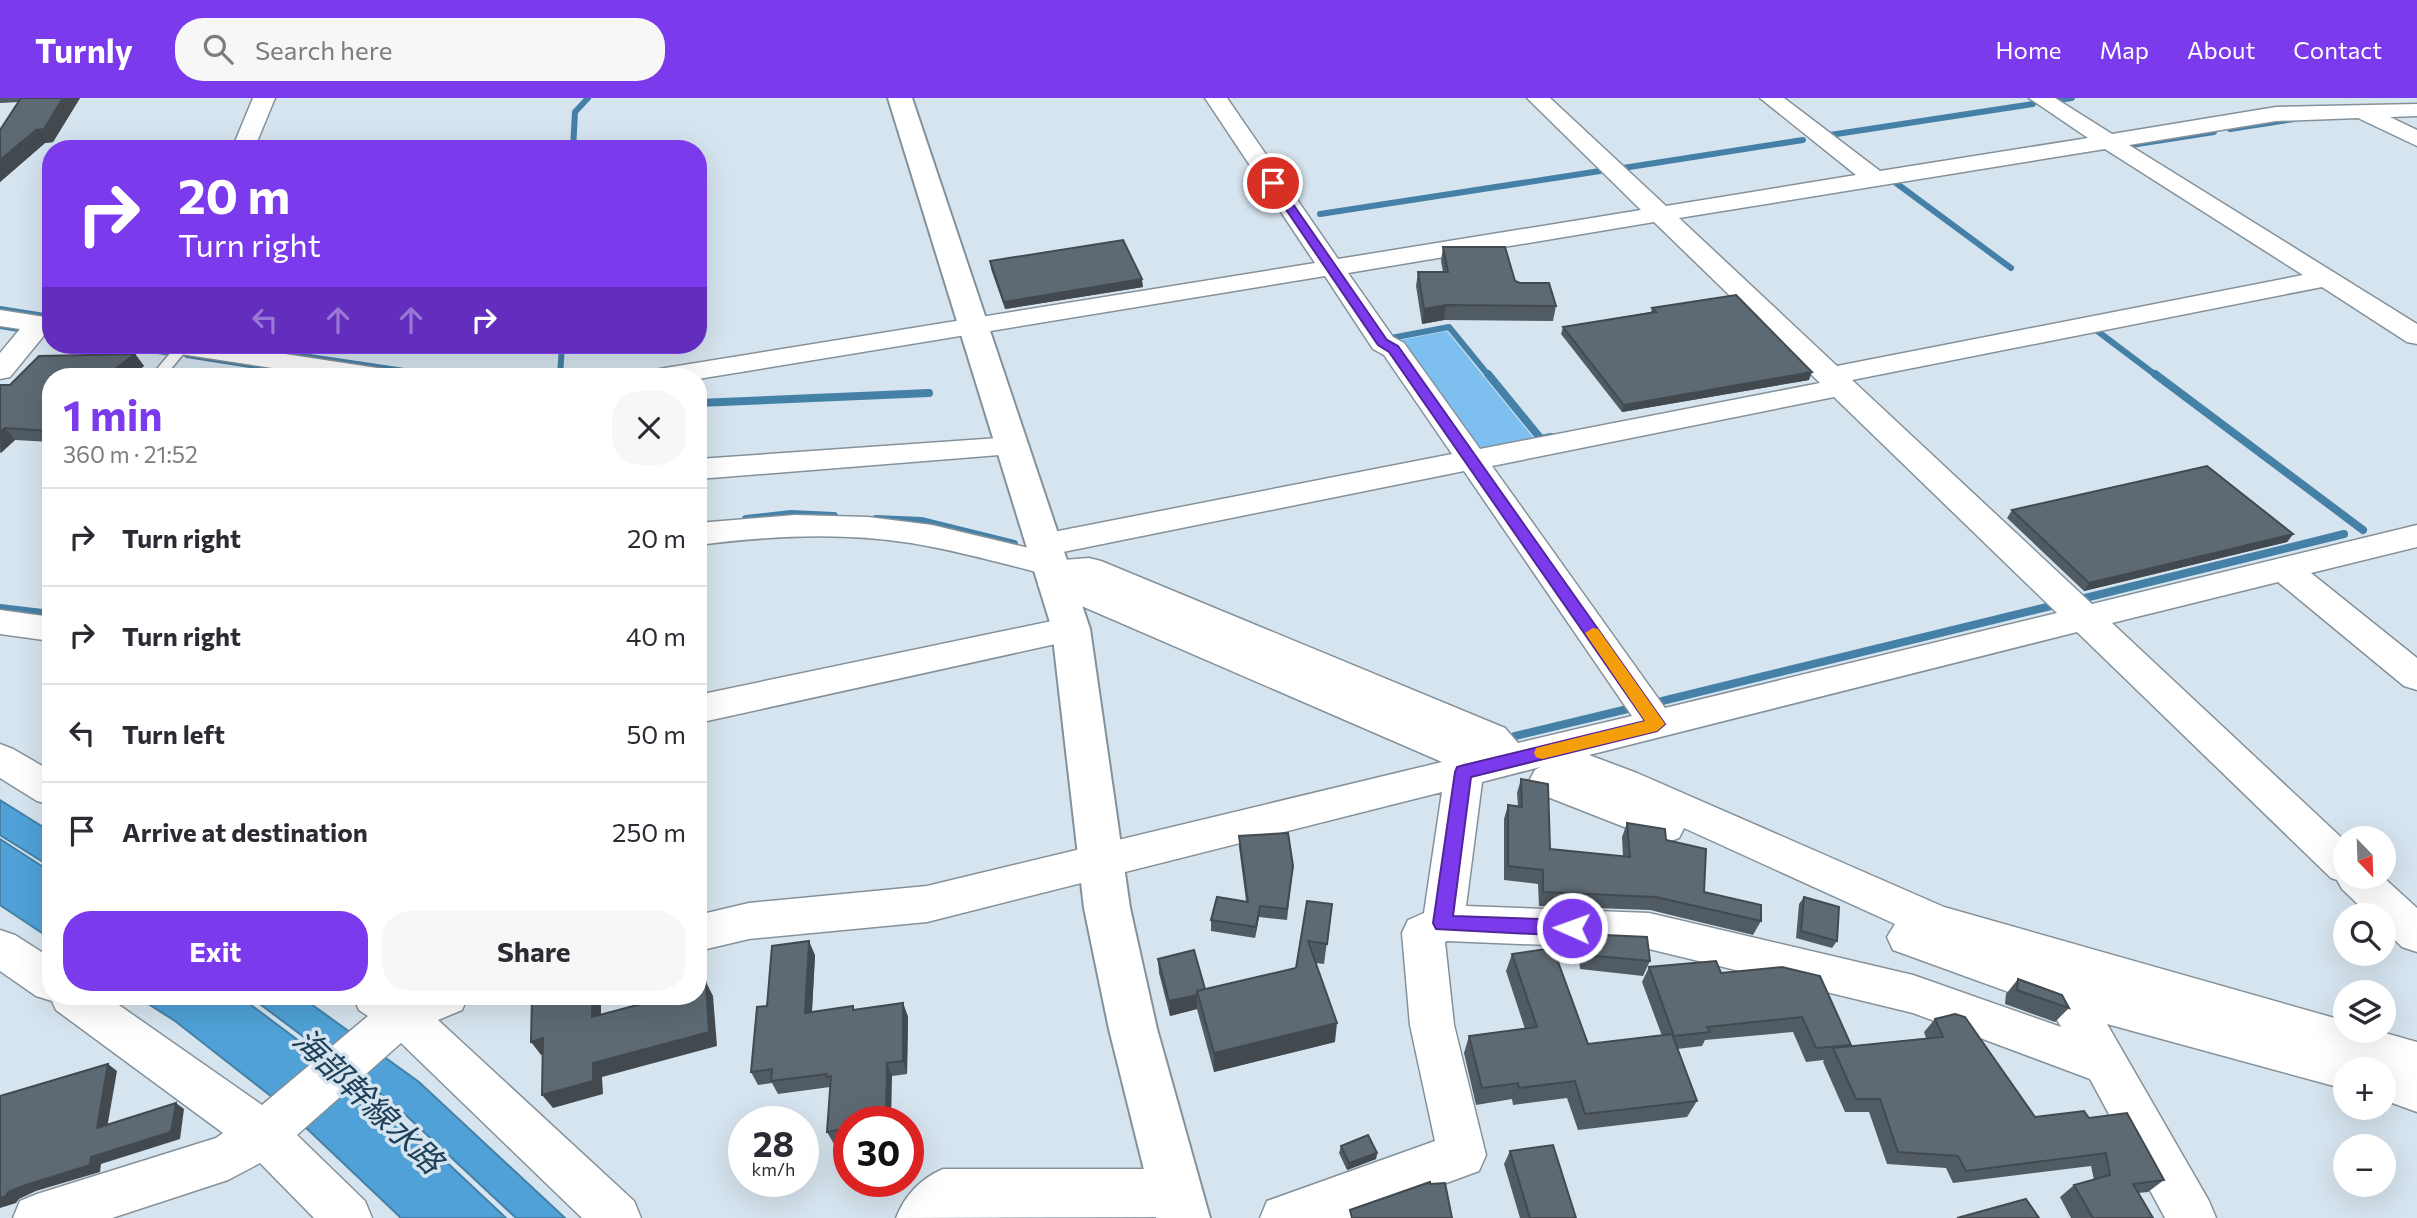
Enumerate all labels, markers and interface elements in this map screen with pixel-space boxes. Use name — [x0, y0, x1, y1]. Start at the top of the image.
search box — [175, 18, 665, 81]
text: Turnly — [35, 29, 133, 70]
icon: search — [199, 30, 237, 68]
text: Search here — [255, 34, 392, 65]
text: Home — [1996, 35, 2062, 64]
text: Map — [2100, 35, 2149, 64]
text: About — [2187, 35, 2255, 64]
text: Contact — [2293, 35, 2382, 64]
pin — [1243, 153, 1303, 213]
text: 20 m — [178, 164, 290, 224]
icon: arrive — [1254, 164, 1292, 202]
icon: right — [63, 168, 154, 259]
text: Turn right — [178, 224, 321, 264]
icon: left — [246, 301, 284, 339]
icon: ahead — [319, 301, 357, 339]
icon: ahead — [392, 301, 430, 339]
icon: right — [465, 301, 503, 339]
text: 1 min — [63, 388, 163, 440]
button: close — [612, 391, 686, 465]
text: 360 m · 21:52 — [63, 440, 198, 468]
icon: right — [63, 518, 101, 556]
text: Turn right — [122, 522, 241, 553]
text: 20 m — [627, 522, 686, 553]
icon: right — [63, 616, 101, 654]
text: Turn right — [122, 620, 241, 651]
text: 40 m — [626, 620, 686, 651]
icon: left — [63, 714, 101, 752]
text: Turn left — [122, 718, 225, 749]
text: 50 m — [626, 718, 686, 749]
icon: arrive — [63, 812, 101, 850]
text: Arrive at destination — [122, 816, 368, 847]
text: 250 m — [612, 816, 686, 847]
north arrow — [2333, 826, 2396, 889]
map controls — [2333, 826, 2396, 1197]
position arrow — [1535, 891, 1609, 965]
button: search — [2333, 903, 2396, 966]
button: Exit — [63, 911, 368, 991]
button: Share — [382, 911, 686, 991]
button: layers — [2333, 980, 2396, 1043]
water label: 海部幹線水路 — [286, 1018, 454, 1183]
button: + — [2333, 1057, 2396, 1120]
speed limit sign: 30 — [833, 1106, 924, 1197]
text: 28 — [753, 1121, 794, 1164]
button: − — [2333, 1134, 2396, 1197]
text: km/h — [752, 1158, 795, 1180]

